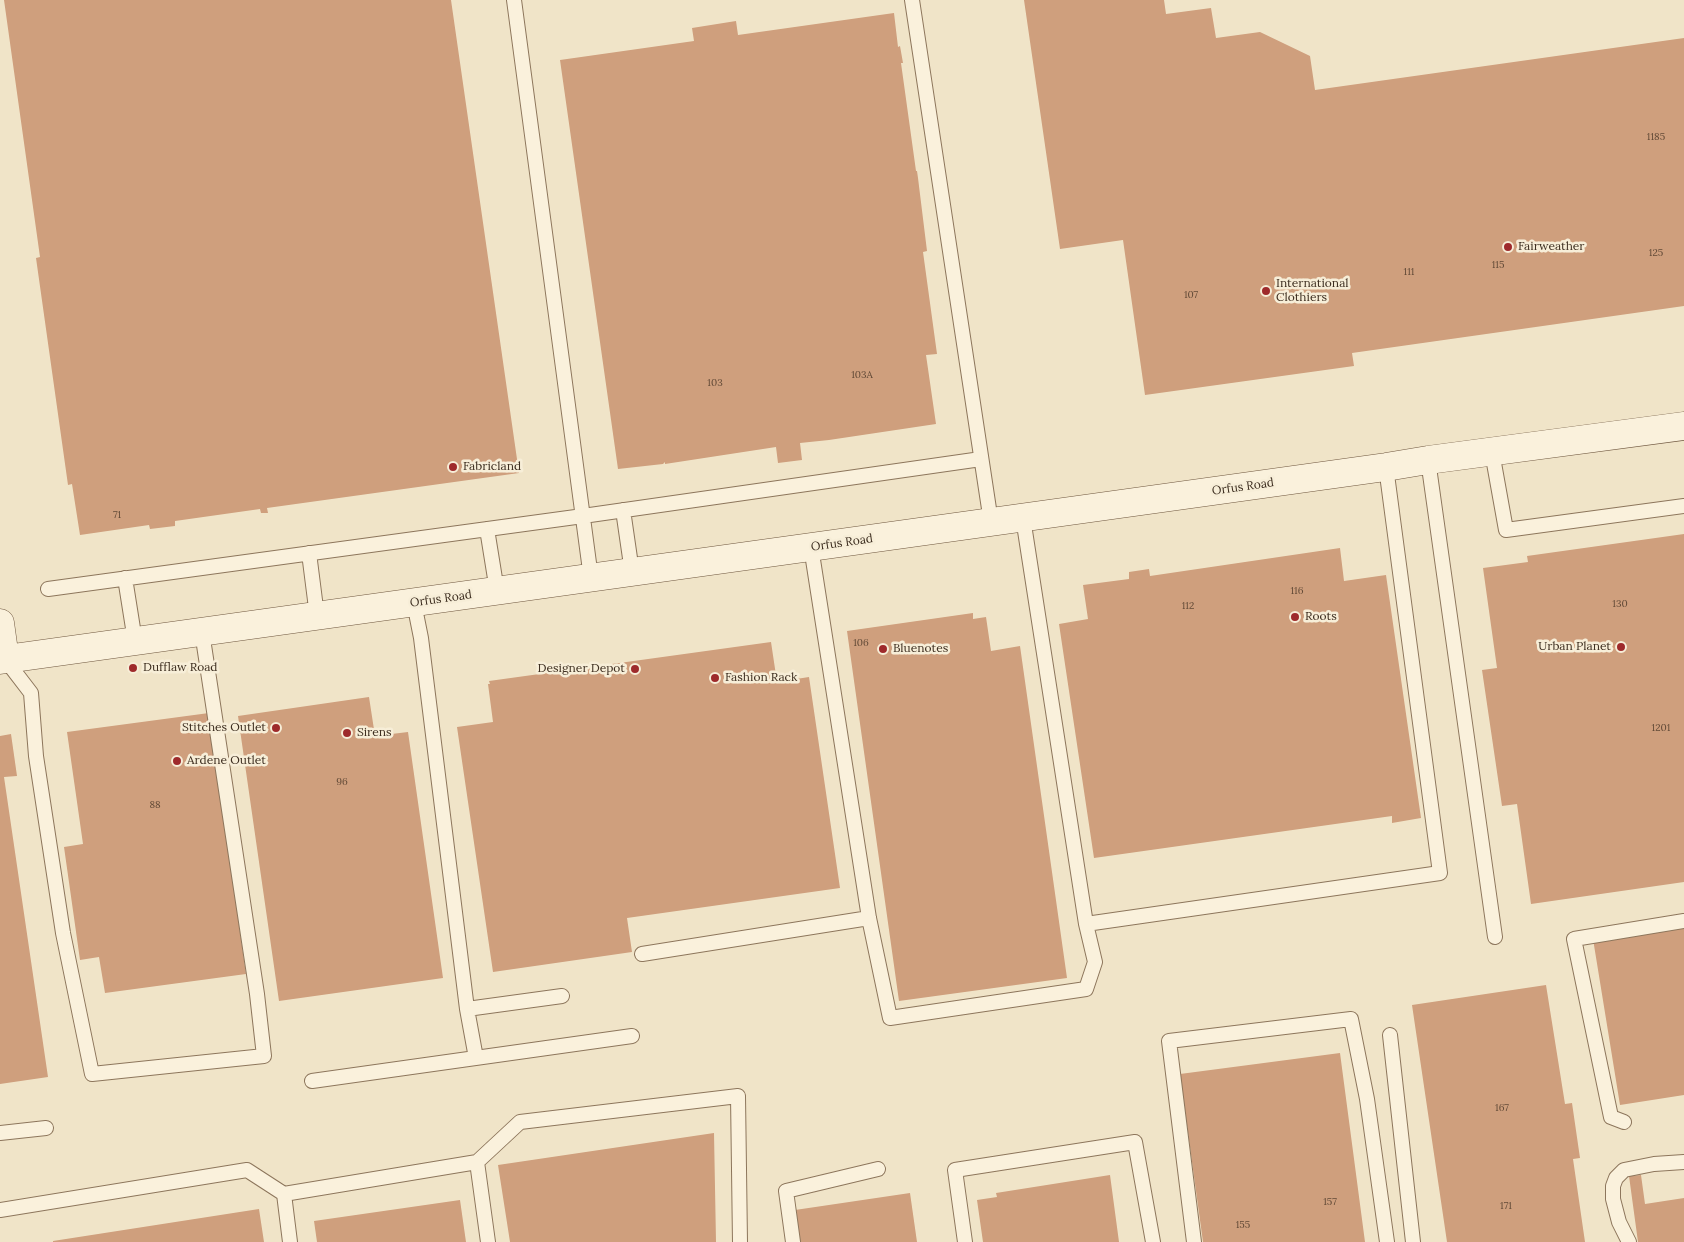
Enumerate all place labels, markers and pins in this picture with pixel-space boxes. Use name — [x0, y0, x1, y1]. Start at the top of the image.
place label: Fairweather — [1518, 240, 1585, 254]
marker: Fairweather — [1502, 241, 1514, 253]
place label: International Clothiers — [1276, 277, 1349, 305]
marker: International Clothiers — [1260, 285, 1272, 297]
place label: Fabricland — [463, 460, 521, 474]
marker: Fabricland — [447, 461, 459, 473]
place label: Roots — [1305, 610, 1337, 624]
marker: Roots — [1289, 611, 1301, 623]
place label: Urban Planet — [1538, 640, 1611, 654]
marker: Urban Planet — [1615, 641, 1627, 653]
place label: Bluenotes — [893, 642, 948, 656]
marker: Bluenotes — [877, 643, 889, 655]
place label: Dufflaw Road — [143, 661, 218, 675]
marker: Dufflaw Road — [127, 662, 139, 674]
place label: Designer Depot — [538, 662, 625, 676]
marker: Designer Depot — [629, 663, 641, 675]
place label: Fashion Rack — [725, 671, 797, 685]
marker: Fashion Rack — [709, 672, 721, 684]
place label: Stitches Outlet — [182, 721, 266, 735]
marker: Stitches Outlet — [270, 722, 282, 734]
place label: Sirens — [357, 726, 392, 740]
marker: Sirens — [341, 727, 353, 739]
place label: Ardene Outlet — [187, 754, 266, 768]
marker: Ardene Outlet — [171, 755, 183, 767]

